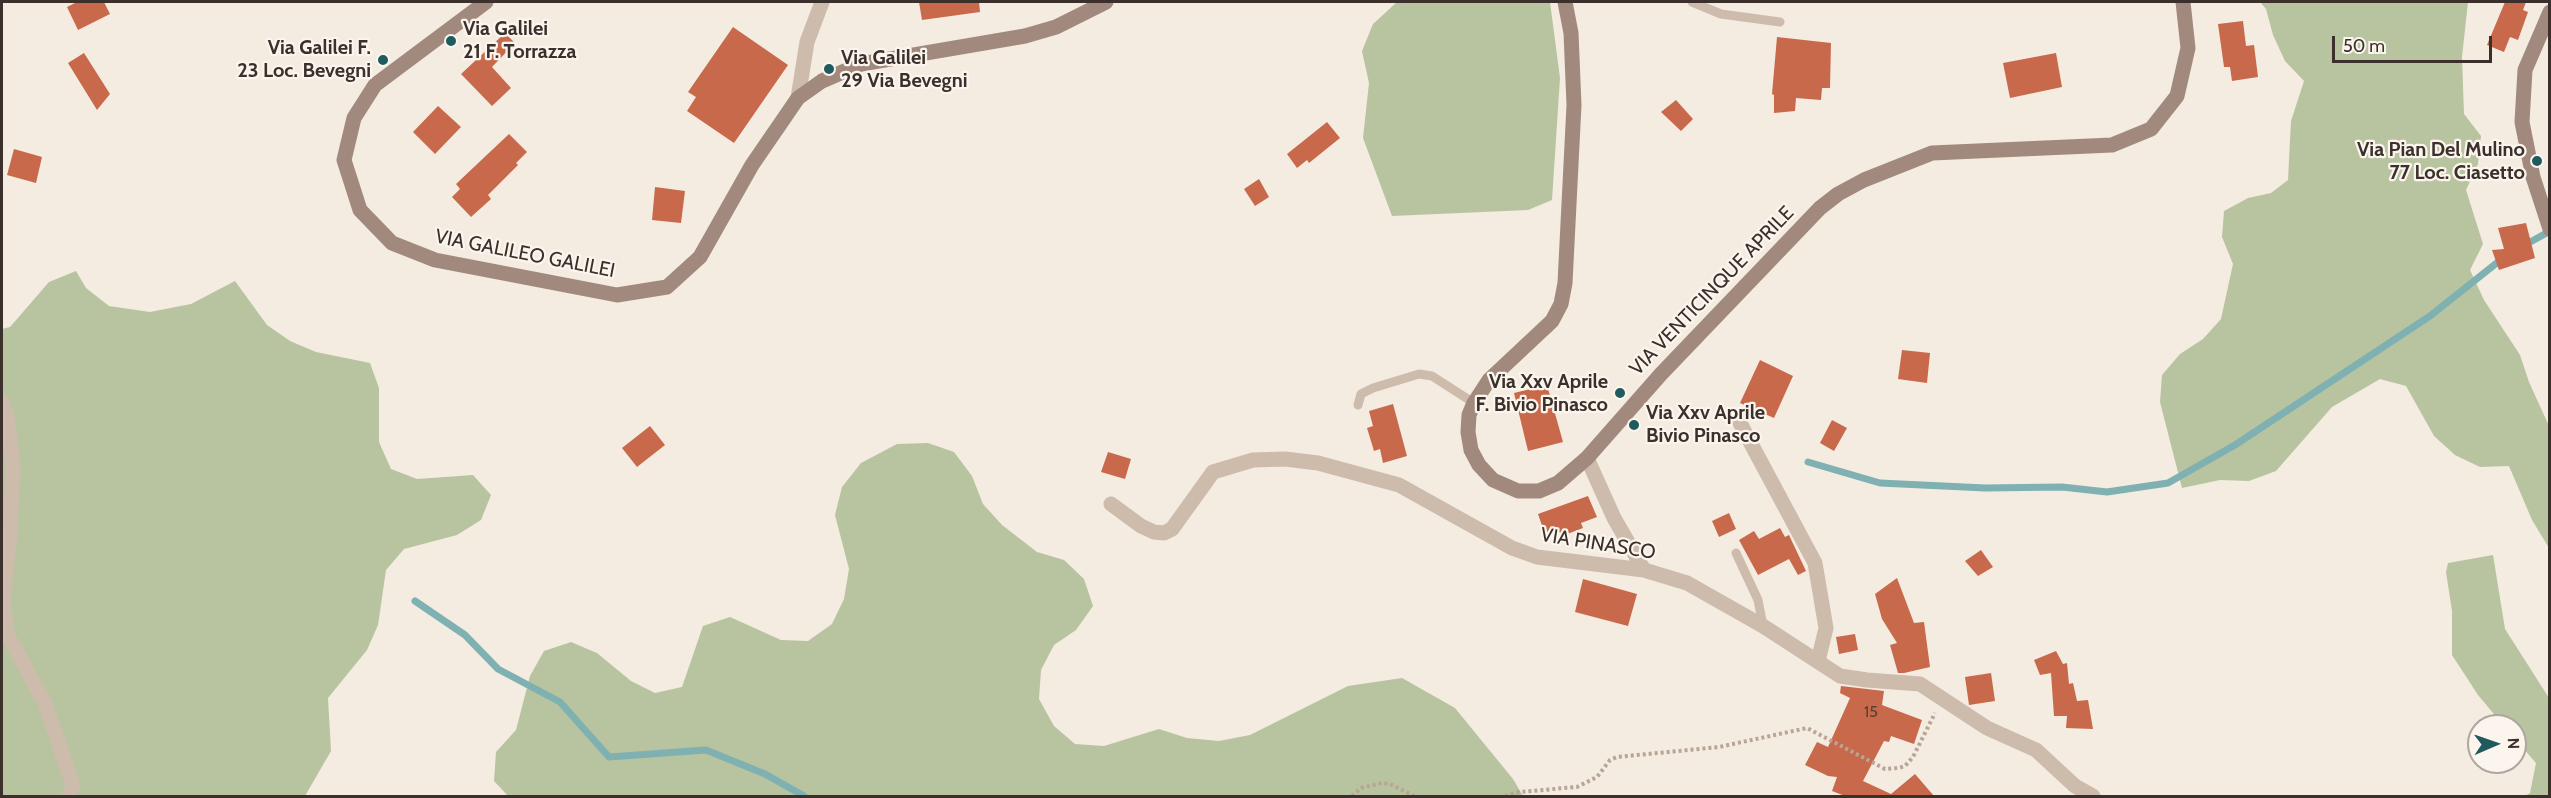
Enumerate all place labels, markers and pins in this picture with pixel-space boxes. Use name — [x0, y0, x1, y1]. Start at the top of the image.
place label: Via Galilei 21 F. Torrazza — [463, 17, 577, 64]
marker: Via Galilei 21 F. Torrazza — [444, 34, 458, 48]
place label: Via Galilei F. 23 Loc. Bevegni — [237, 36, 371, 83]
place label: Via Galilei 29 Via Bevegni — [841, 46, 967, 93]
marker: Via Galilei F. 23 Loc. Bevegni — [376, 53, 390, 67]
marker: Via Galilei 29 Via Bevegni — [822, 62, 836, 76]
place label: Via Pian Del Mulino 77 Loc. Ciasetto — [2357, 138, 2525, 185]
marker: Via Pian Del Mulino 77 Loc. Ciasetto — [2530, 154, 2544, 168]
place label: Via Xxv Aprile F. Bivio Pinasco — [1476, 370, 1608, 417]
marker: Via Xxv Aprile F. Bivio Pinasco — [1613, 386, 1627, 400]
place label: Via Xxv Aprile Bivio Pinasco — [1646, 401, 1765, 448]
marker: Via Xxv Aprile Bivio Pinasco — [1627, 418, 1641, 432]

